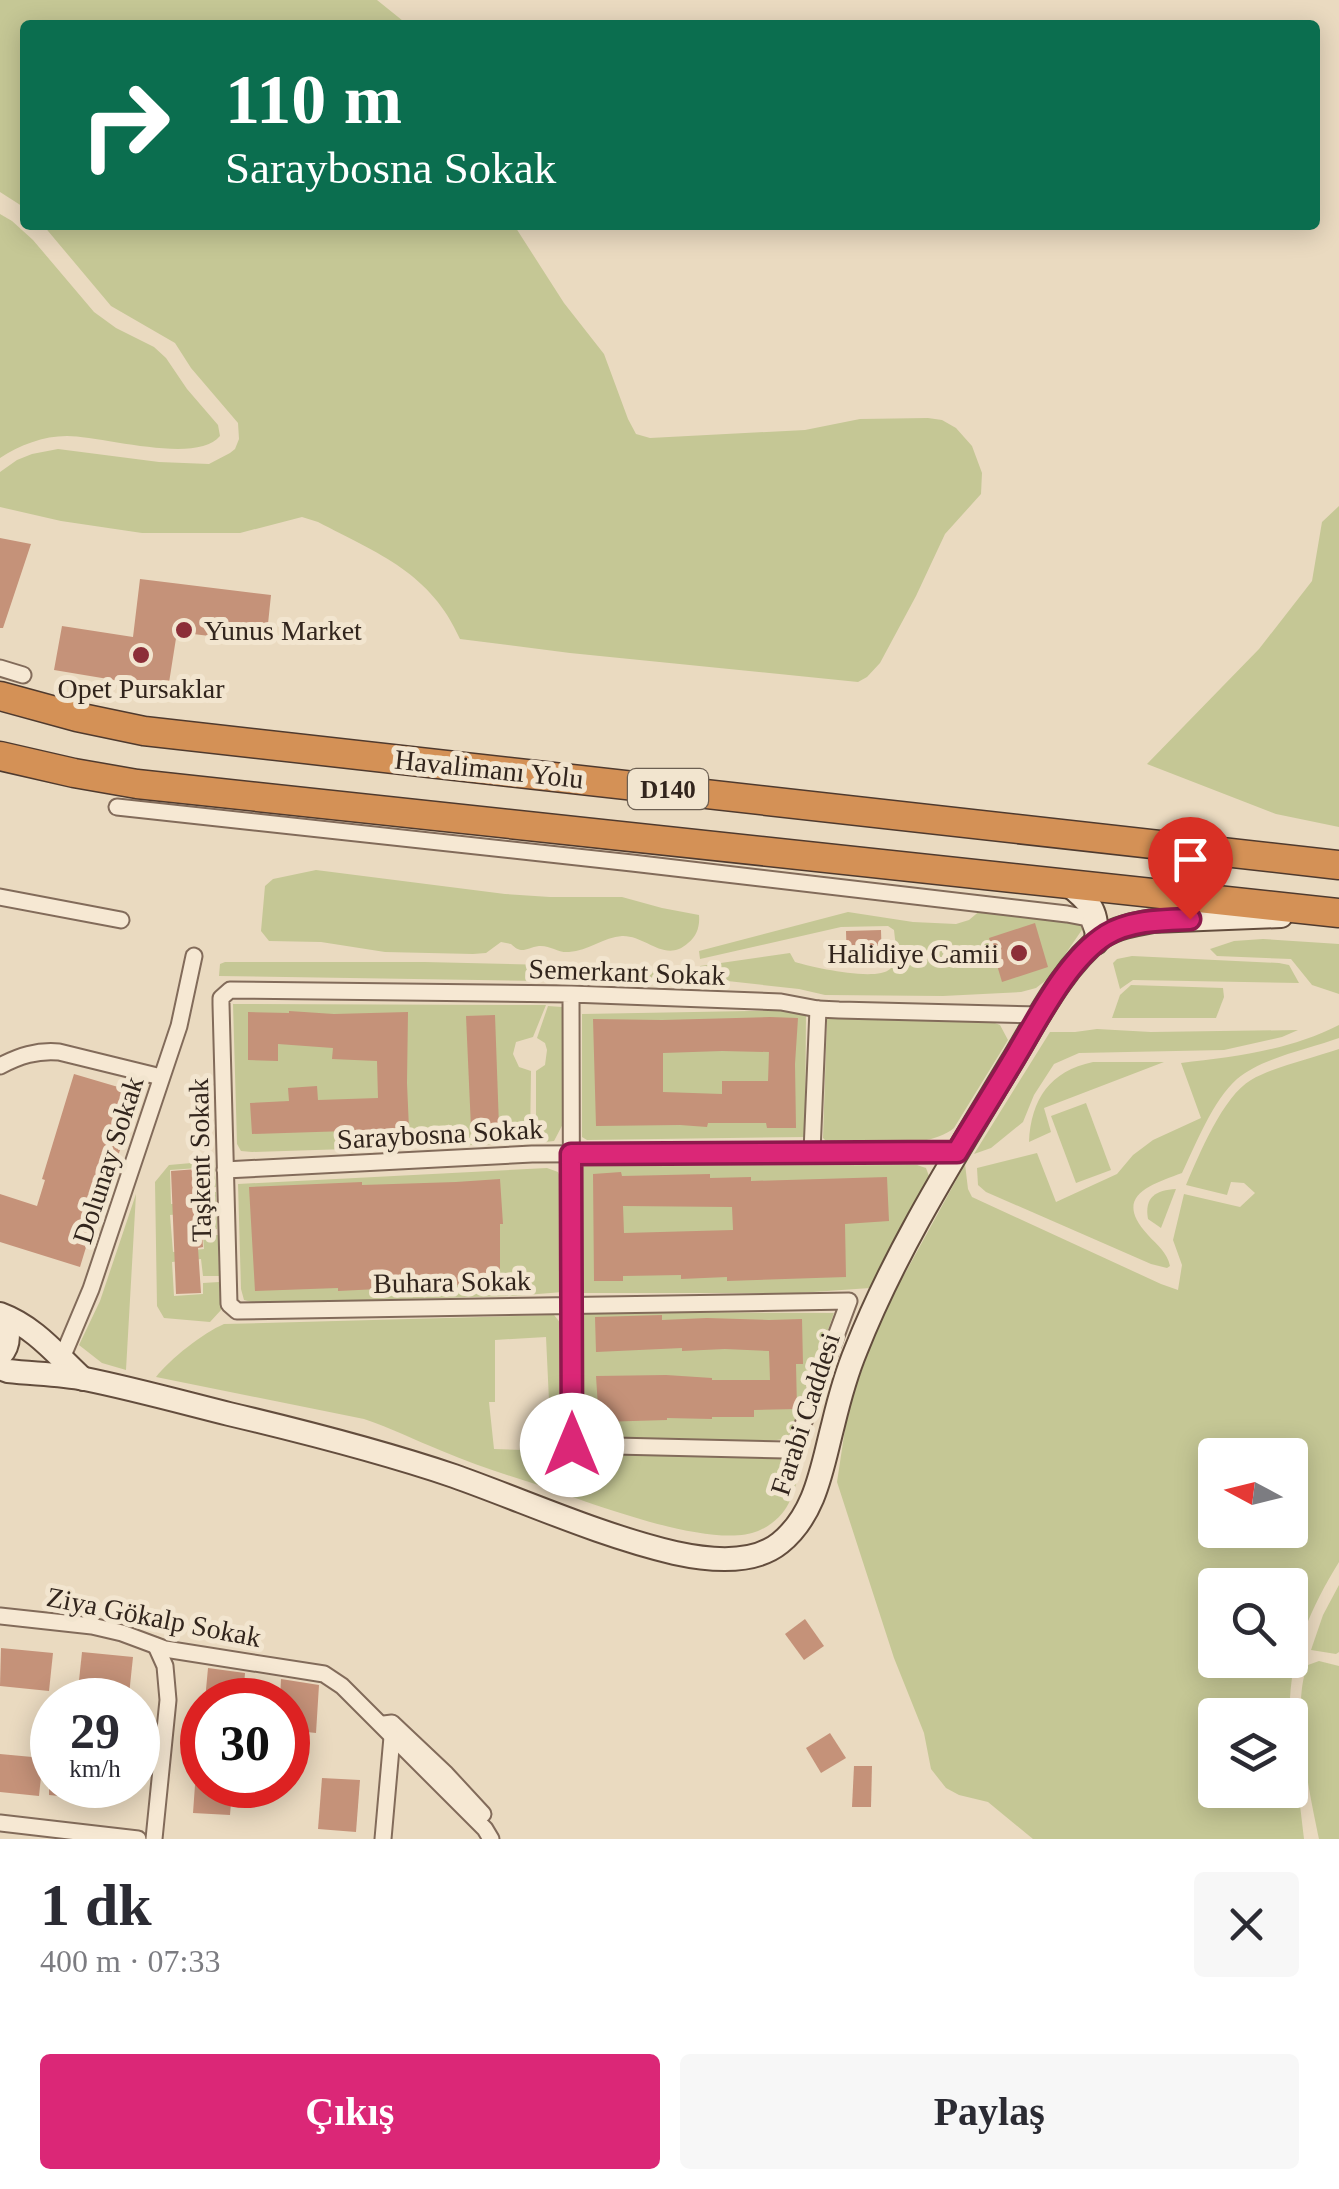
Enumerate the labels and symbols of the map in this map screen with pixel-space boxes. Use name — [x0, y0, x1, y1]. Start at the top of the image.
place label: Yunus Market — [204, 615, 362, 646]
marker: Yunus Market — [173, 619, 195, 641]
marker: Opet Pursaklar — [130, 644, 152, 666]
place label: Opet Pursaklar — [57, 673, 225, 704]
street label: Havalimanı Yolu — [393, 744, 585, 794]
road number: D140 — [628, 769, 708, 809]
pin — [1148, 817, 1233, 920]
place label: Halidiye Camii — [827, 938, 999, 969]
marker: Halidiye Camii — [1008, 942, 1030, 964]
street label: Semerkant Sokak — [528, 953, 726, 991]
street label: Dolunay Sokak — [66, 1073, 150, 1247]
street label: Taşkent Sokak — [183, 1078, 217, 1242]
street label: Saraybosna Sokak — [336, 1113, 544, 1155]
street label: Buhara Sokak — [373, 1265, 531, 1299]
street label: Farabi Caddesi — [764, 1329, 846, 1499]
position arrow — [520, 1393, 624, 1497]
north arrow — [1198, 1438, 1308, 1548]
street label: Ziya Gökalp Sokak — [44, 1581, 264, 1653]
speed limit sign: 30 — [180, 1678, 310, 1808]

